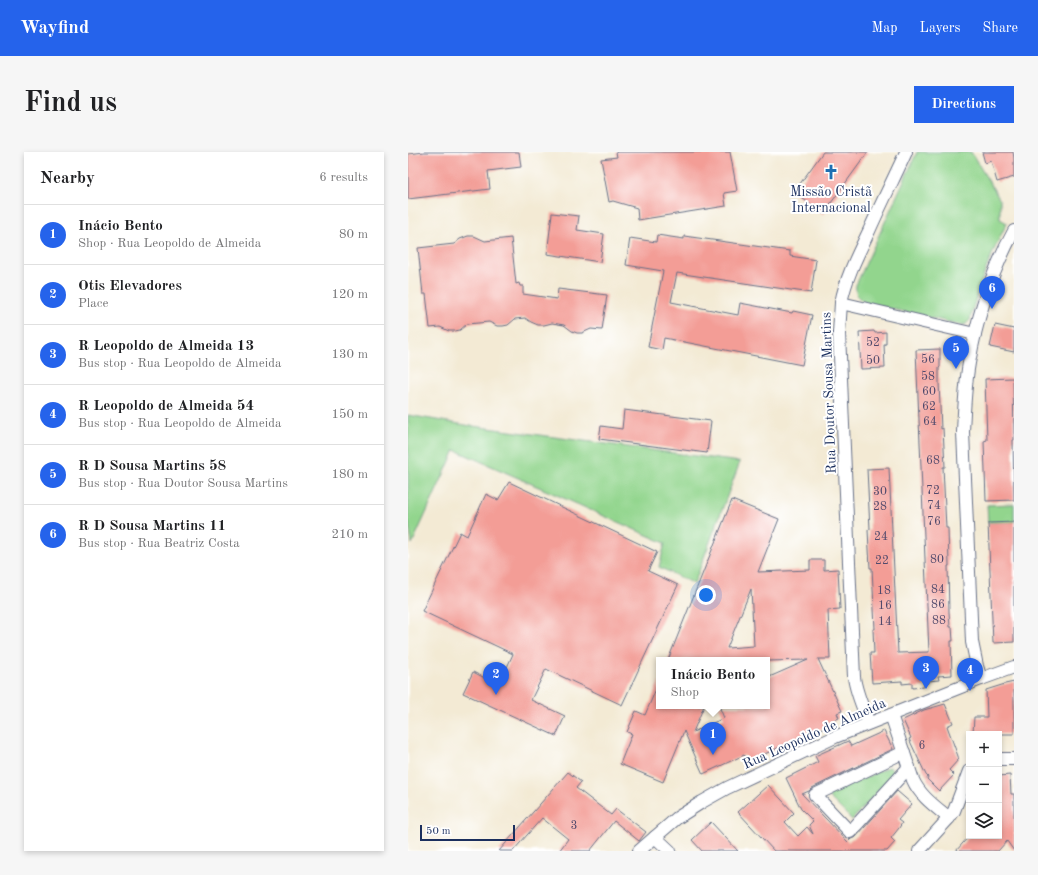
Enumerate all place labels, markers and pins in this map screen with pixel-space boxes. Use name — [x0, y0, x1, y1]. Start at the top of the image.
church icon: Missão Cristã Internacional — [822, 163, 840, 181]
place label: Missão Cristã Internacional — [790, 185, 872, 215]
pin: 6 — [979, 276, 1005, 309]
pin: 5 — [943, 336, 969, 369]
pin: 3 — [913, 656, 939, 689]
pin: 4 — [957, 658, 983, 691]
pin: 2 — [483, 662, 509, 695]
pin: 1 — [700, 722, 726, 755]

